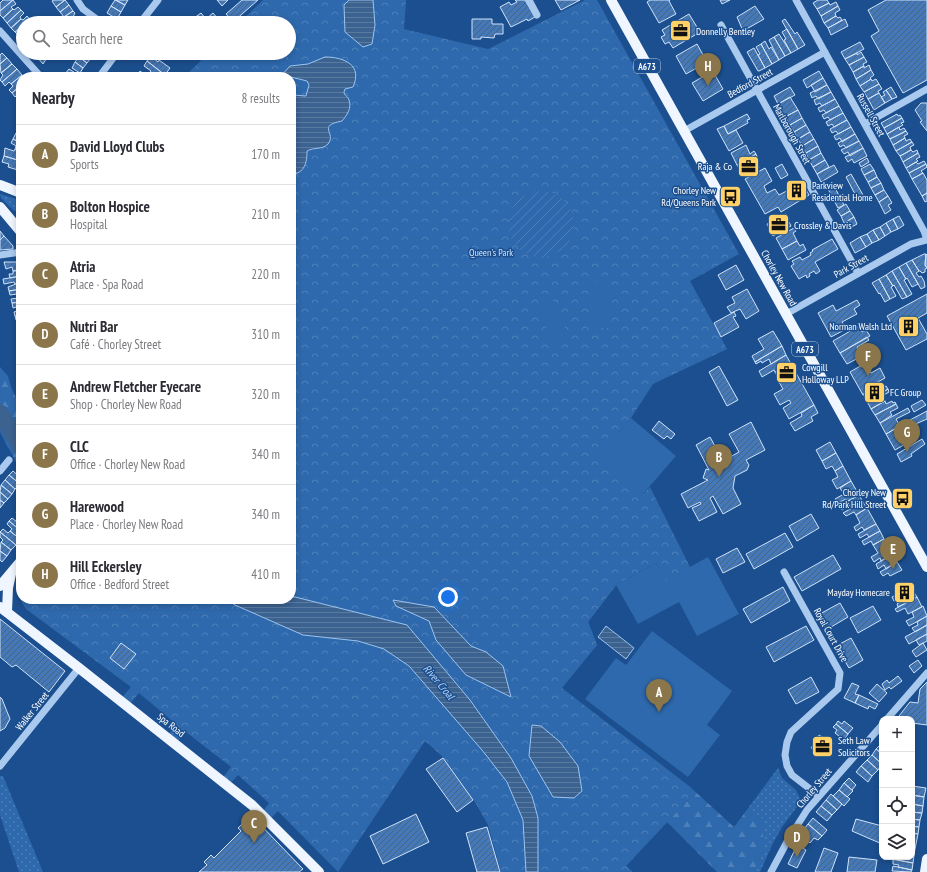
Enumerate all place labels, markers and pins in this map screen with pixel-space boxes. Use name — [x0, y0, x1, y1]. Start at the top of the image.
office icon: Donnelly Bentley — [668, 18, 694, 44]
place label: Donnelly Bentley — [696, 25, 755, 38]
pin: H — [695, 53, 721, 86]
office icon: Raja & Co — [735, 153, 761, 179]
place label: Raja & Co — [698, 160, 732, 173]
building icon: Parkview Residential Home — [784, 178, 810, 204]
place label: Parkview Residential Home — [812, 179, 873, 204]
bus stop icon: Chorley New Rd/Queens Park — [718, 183, 744, 209]
place label: Chorley New Rd/Queens Park — [661, 184, 716, 209]
office icon: Crossley & Davis — [766, 212, 792, 238]
place label: Crossley & Davis — [794, 219, 852, 232]
building icon: Norman Walsh Ltd — [895, 313, 921, 339]
place label: Norman Walsh Ltd — [829, 320, 892, 333]
pin: F — [855, 343, 881, 376]
office icon: Cowgill Holloway LLP — [773, 360, 799, 386]
place label: Cowgill Holloway LLP — [802, 361, 849, 386]
building icon: FC Group — [862, 379, 888, 405]
place label: FC Group — [890, 386, 921, 399]
pin: G — [894, 419, 920, 452]
pin: B — [706, 444, 732, 477]
bus stop icon: Chorley New Rd/Park Hill Street — [889, 485, 915, 511]
place label: Chorley New Rd/Park Hill Street — [822, 486, 886, 511]
pin: E — [880, 536, 906, 569]
building icon: Mayday Homecare — [892, 579, 918, 605]
place label: Mayday Homecare — [827, 586, 890, 599]
pin: A — [646, 679, 672, 712]
office icon: Seth Law Solicitors — [809, 733, 835, 759]
place label: Seth Law Solicitors — [838, 734, 871, 759]
pin: C — [241, 810, 267, 843]
pin: D — [784, 824, 810, 857]

